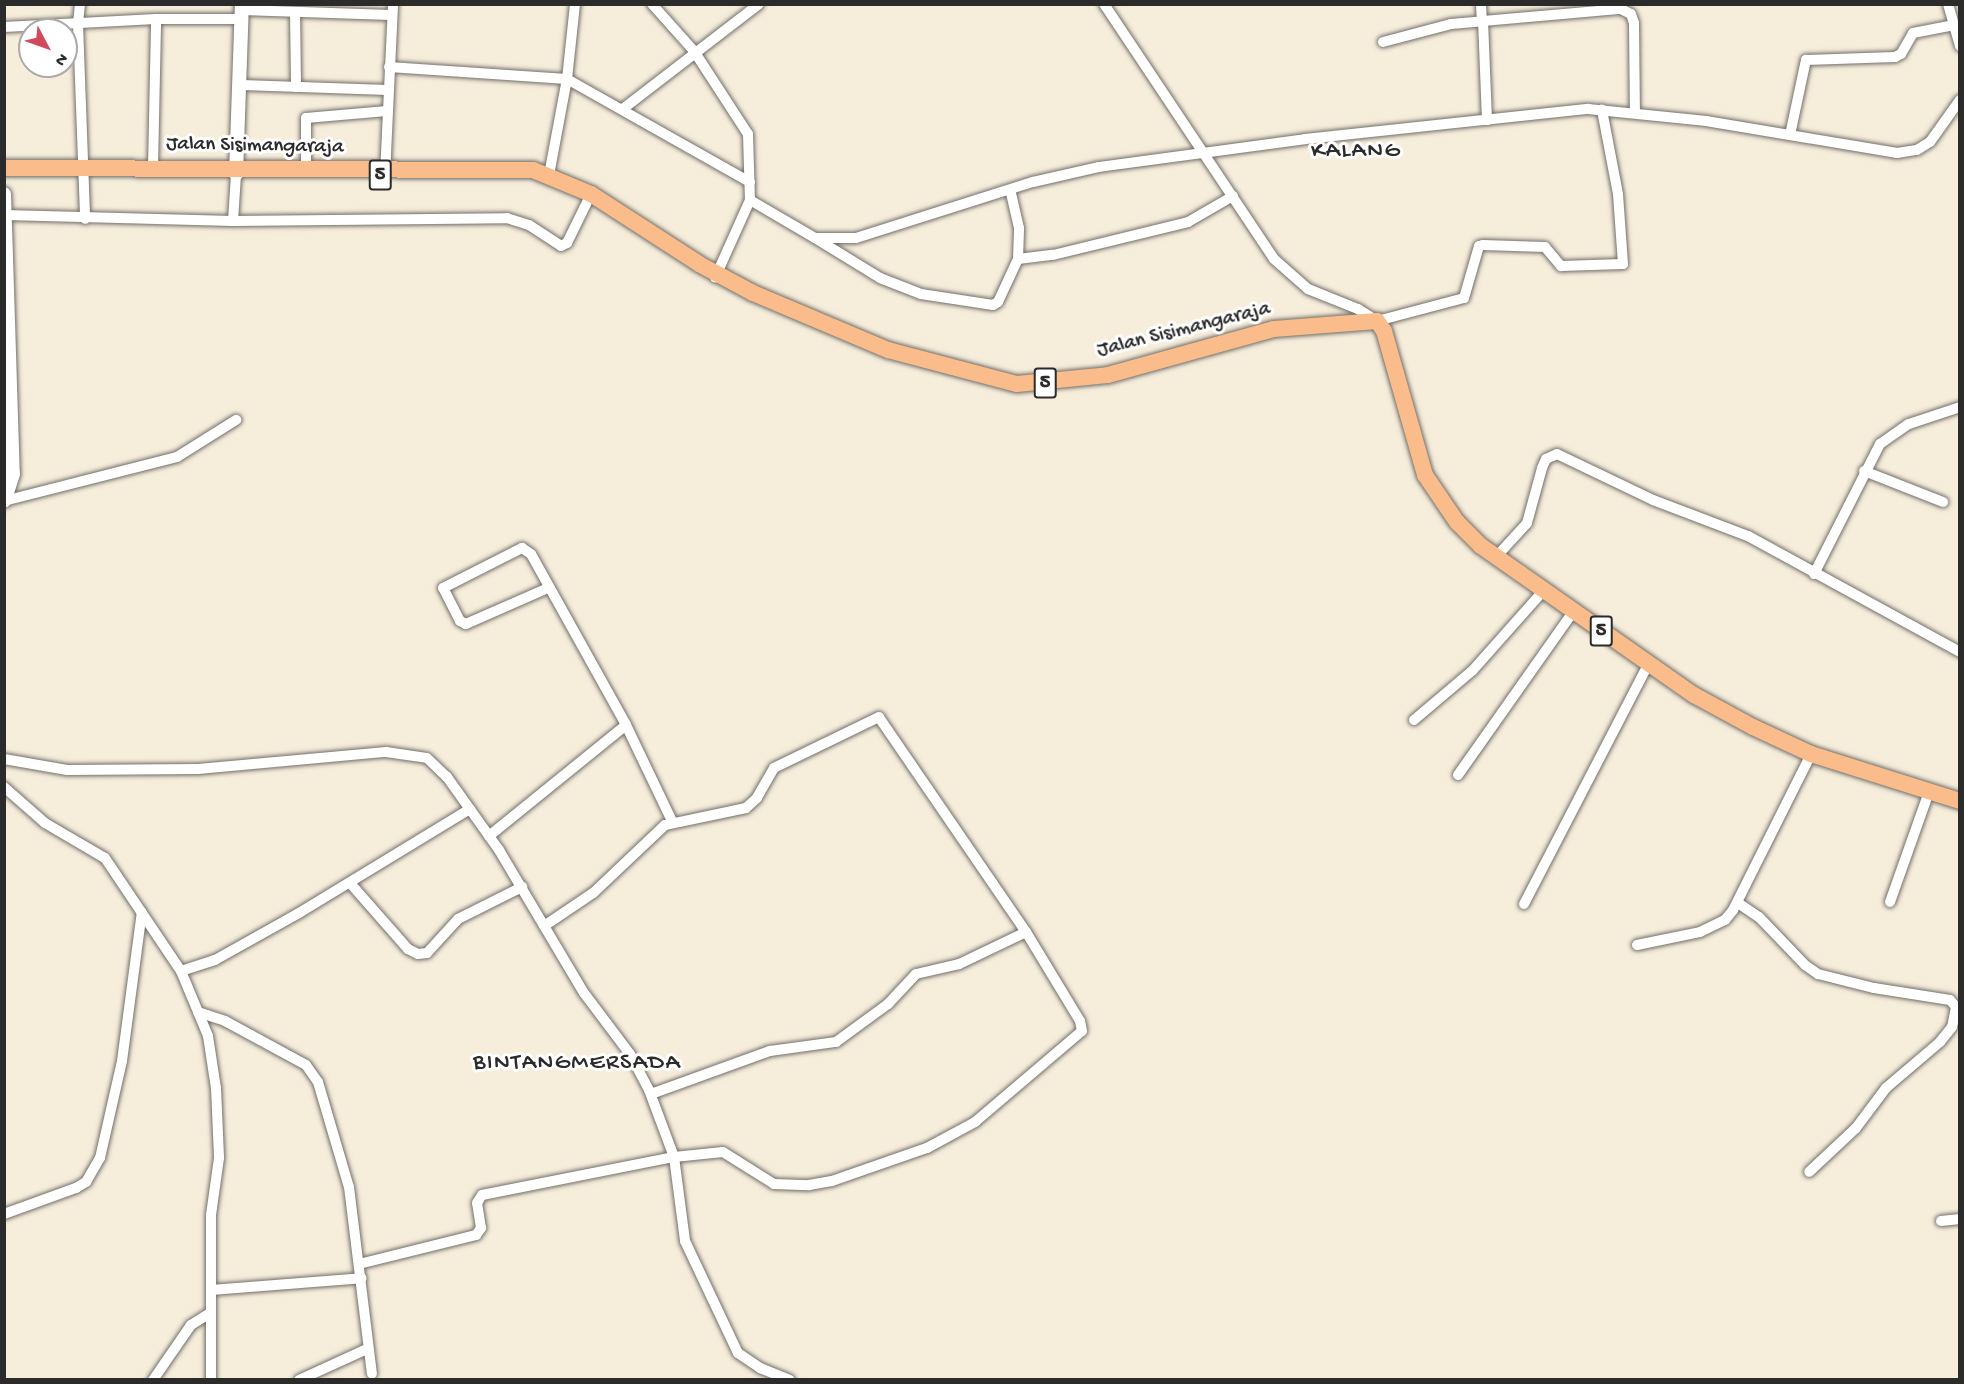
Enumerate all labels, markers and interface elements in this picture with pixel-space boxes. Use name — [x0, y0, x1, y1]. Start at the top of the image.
north arrow — [18, 18, 78, 78]
text: N — [50, 49, 71, 69]
street label: Jalan Sisimangaraja — [166, 133, 344, 161]
district label: KALANG — [1311, 138, 1401, 166]
road number: 5 — [368, 158, 392, 192]
street label: Jalan Sisimangaraja — [1095, 297, 1273, 365]
road number: 5 — [1033, 366, 1057, 400]
road number: 5 — [1589, 614, 1613, 648]
district label: BINTANGMERSADA — [473, 1050, 681, 1078]

